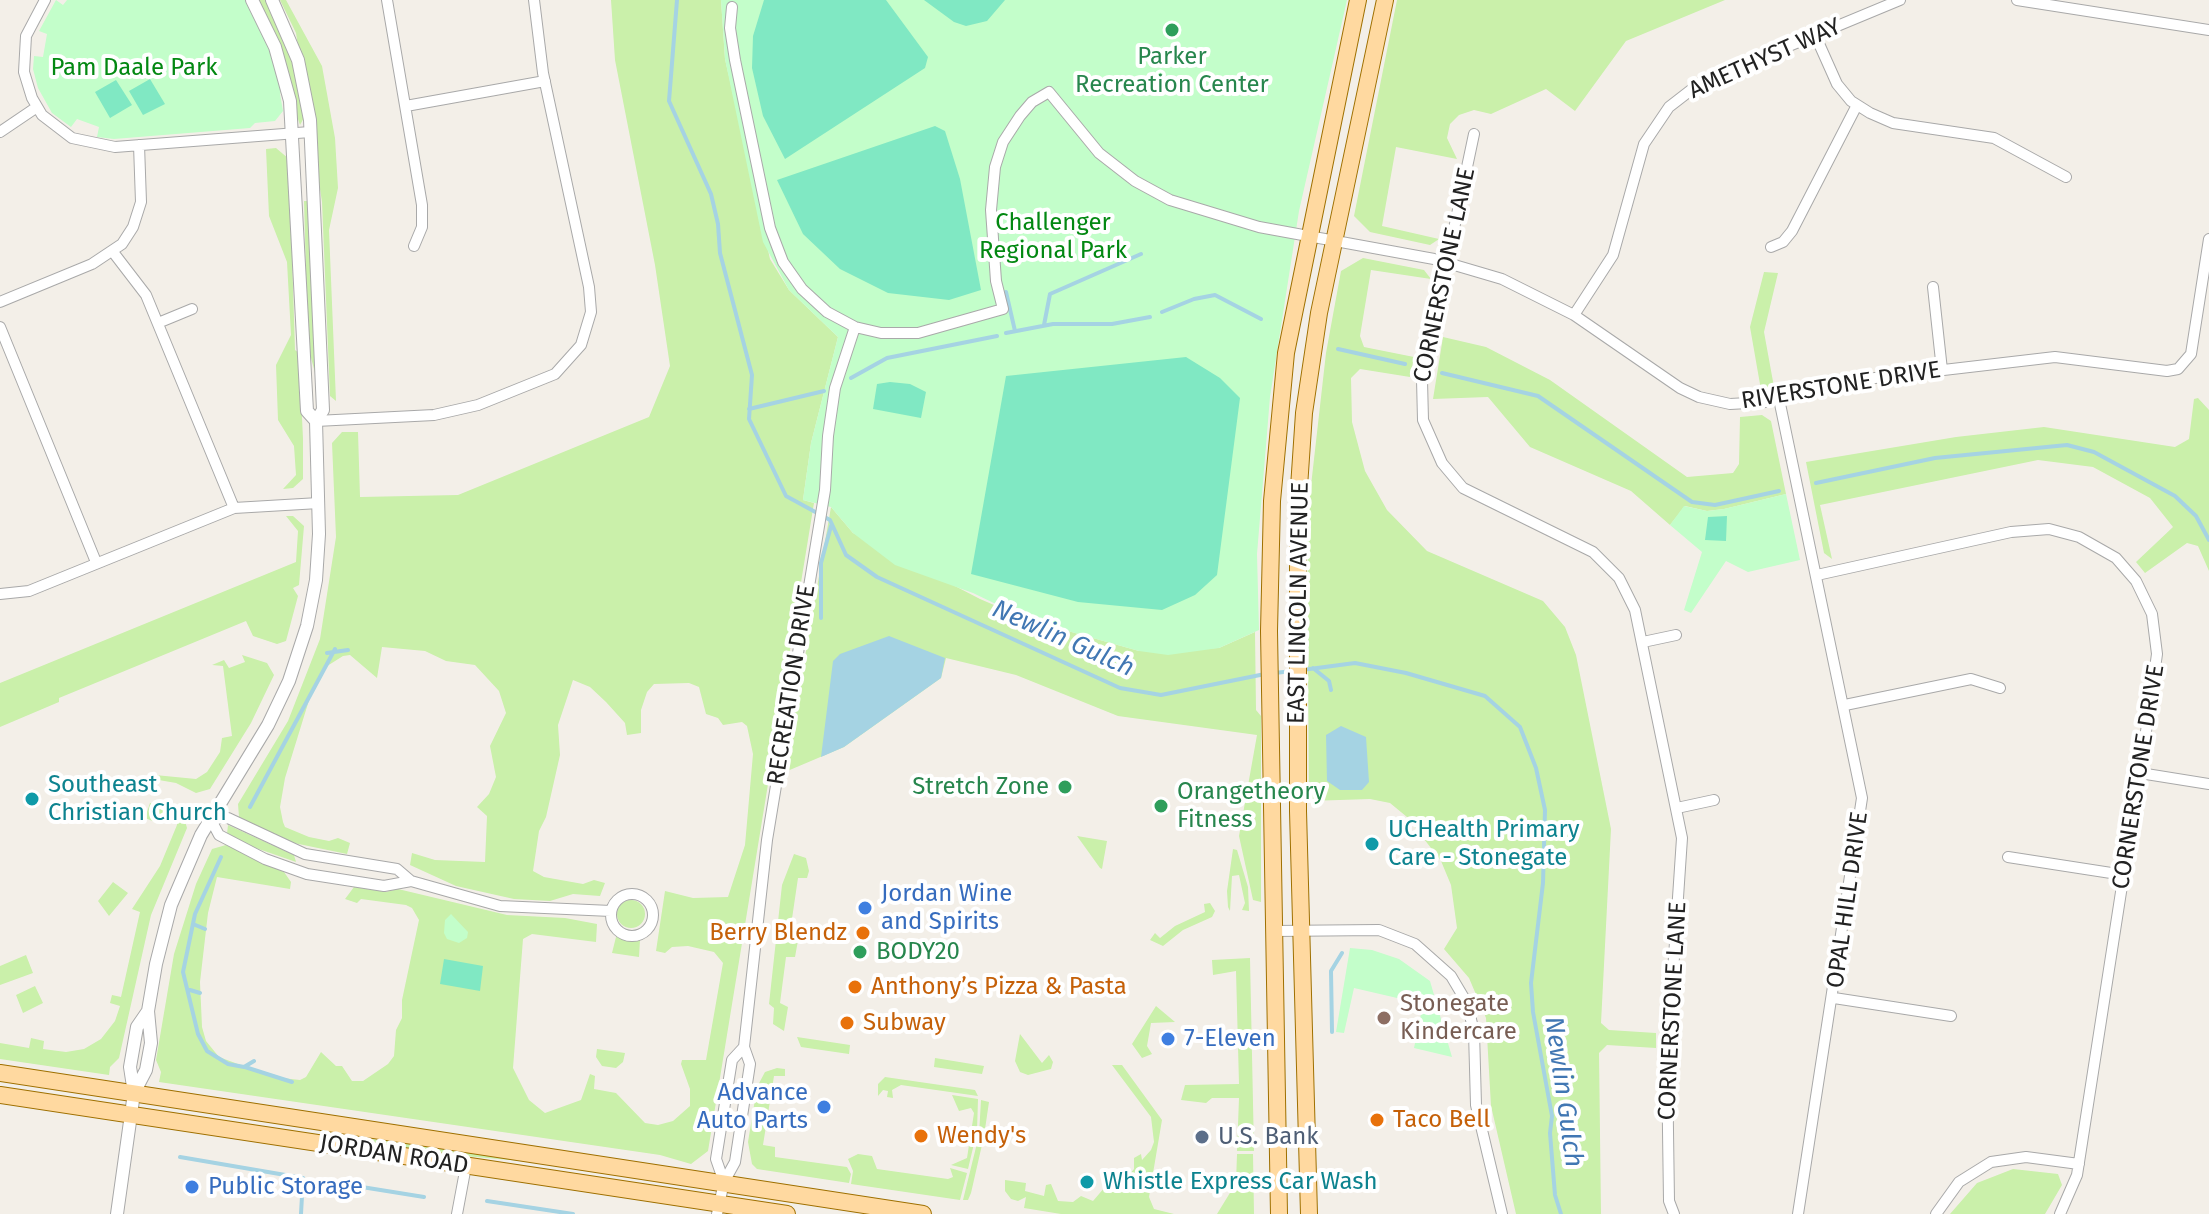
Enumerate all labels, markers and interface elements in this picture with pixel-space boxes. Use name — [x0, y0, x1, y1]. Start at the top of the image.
street label: AMETHYST WAY — [1684, 13, 1846, 105]
marker: Parker Recreation Center — [1163, 21, 1181, 39]
place label: Parker Recreation Center — [1075, 43, 1269, 99]
park label: Pam Daale Park — [50, 54, 218, 82]
street label: CORNERSTONE LANE — [1408, 165, 1482, 385]
park label: Challenger Regional Park — [979, 209, 1127, 265]
street label: RIVERSTONE DRIVE — [1739, 356, 1943, 416]
street label: EAST LINCOLN AVENUE — [1282, 482, 1316, 724]
street label: RECREATION DRIVE — [762, 583, 822, 787]
water label: Newlin Gulch — [987, 594, 1139, 684]
street label: CORNERSTONE DRIVE — [2107, 663, 2171, 891]
place label: Southeast Christian Church — [48, 771, 227, 827]
place label: Stretch Zone — [912, 773, 1049, 801]
marker: Stretch Zone — [1056, 778, 1074, 796]
place label: Orangetheory Fitness — [1177, 778, 1325, 834]
marker: Southeast Christian Church — [23, 790, 41, 808]
marker: Orangetheory Fitness — [1152, 797, 1170, 815]
street label: OPAL HILL DRIVE — [1821, 810, 1875, 990]
place label: UCHealth Primary Care - Stonegate — [1388, 816, 1580, 872]
marker: UCHealth Primary Care - Stonegate — [1363, 835, 1381, 853]
place label: Jordan Wine and Spirits — [881, 880, 1012, 936]
marker: Jordan Wine and Spirits — [856, 899, 874, 917]
street label: CORNERSTONE LANE — [1653, 901, 1693, 1121]
place label: Berry Blendz — [709, 919, 847, 947]
marker: Berry Blendz — [854, 924, 872, 942]
place label: BODY20 — [876, 938, 960, 966]
marker: BODY20 — [851, 943, 869, 961]
place label: Anthony’s Pizza & Pasta — [871, 973, 1127, 1001]
marker: Anthony’s Pizza & Pasta — [846, 978, 864, 996]
place label: Stonegate Kindercare — [1400, 990, 1517, 1046]
place label: Subway — [863, 1009, 946, 1037]
marker: Stonegate Kindercare — [1375, 1009, 1393, 1027]
marker: Subway — [838, 1014, 856, 1032]
water label: Newlin Gulch — [1537, 1015, 1589, 1169]
place label: 7-Eleven — [1184, 1025, 1276, 1053]
marker: 7-Eleven — [1159, 1030, 1177, 1048]
place label: Advance Auto Parts — [697, 1079, 808, 1135]
marker: Advance Auto Parts — [815, 1098, 833, 1116]
place label: Taco Bell — [1393, 1106, 1490, 1134]
marker: Taco Bell — [1368, 1111, 1386, 1129]
place label: Wendy's — [937, 1122, 1026, 1150]
place label: U.S. Bank — [1218, 1123, 1319, 1151]
marker: Wendy's — [912, 1127, 930, 1145]
marker: U.S. Bank — [1193, 1128, 1211, 1146]
street label: JORDAN ROAD — [318, 1129, 470, 1181]
place label: Whistle Express Car Wash — [1103, 1168, 1378, 1196]
place label: Public Storage — [208, 1173, 363, 1201]
marker: Whistle Express Car Wash — [1078, 1173, 1096, 1191]
marker: Public Storage — [183, 1178, 201, 1196]

